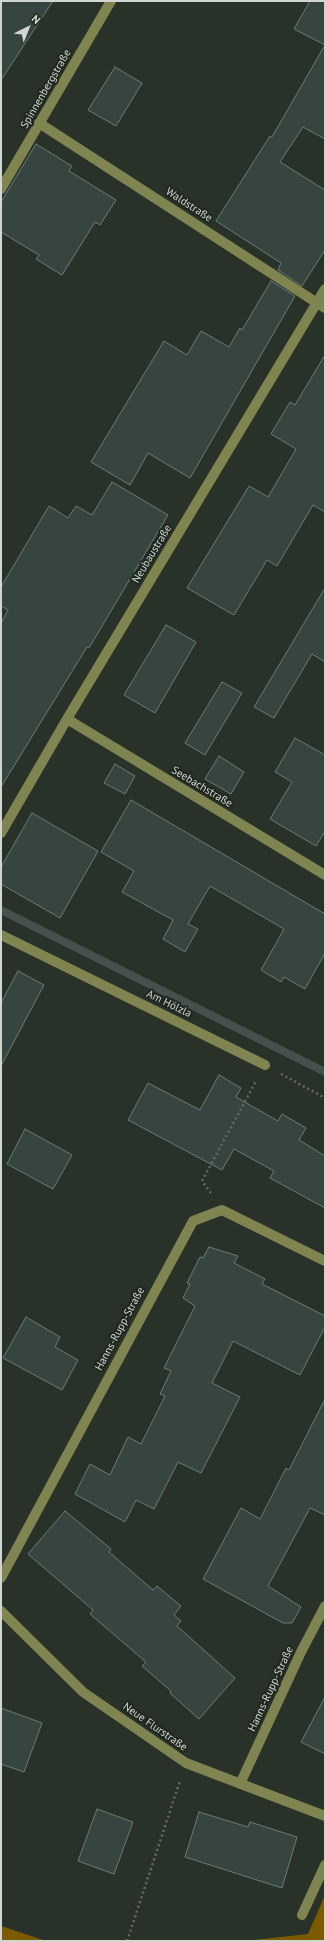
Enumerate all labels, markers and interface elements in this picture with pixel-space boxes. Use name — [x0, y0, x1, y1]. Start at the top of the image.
north arrow — [8, 8, 48, 48]
text: N — [29, 12, 44, 27]
street label: Spinnenbergstraße — [18, 47, 74, 131]
street label: Waldstraße — [163, 185, 215, 225]
street label: Neubaustraße — [129, 522, 175, 586]
street label: Seebachstraße — [169, 764, 235, 810]
street label: Am Hölzla — [144, 987, 194, 1021]
street label: Hanns-Rupp-Straße — [92, 1285, 148, 1373]
street label: Hanns-Rupp-Straße — [245, 1644, 297, 1734]
street label: Neue Flurstraße — [120, 1700, 190, 1754]

